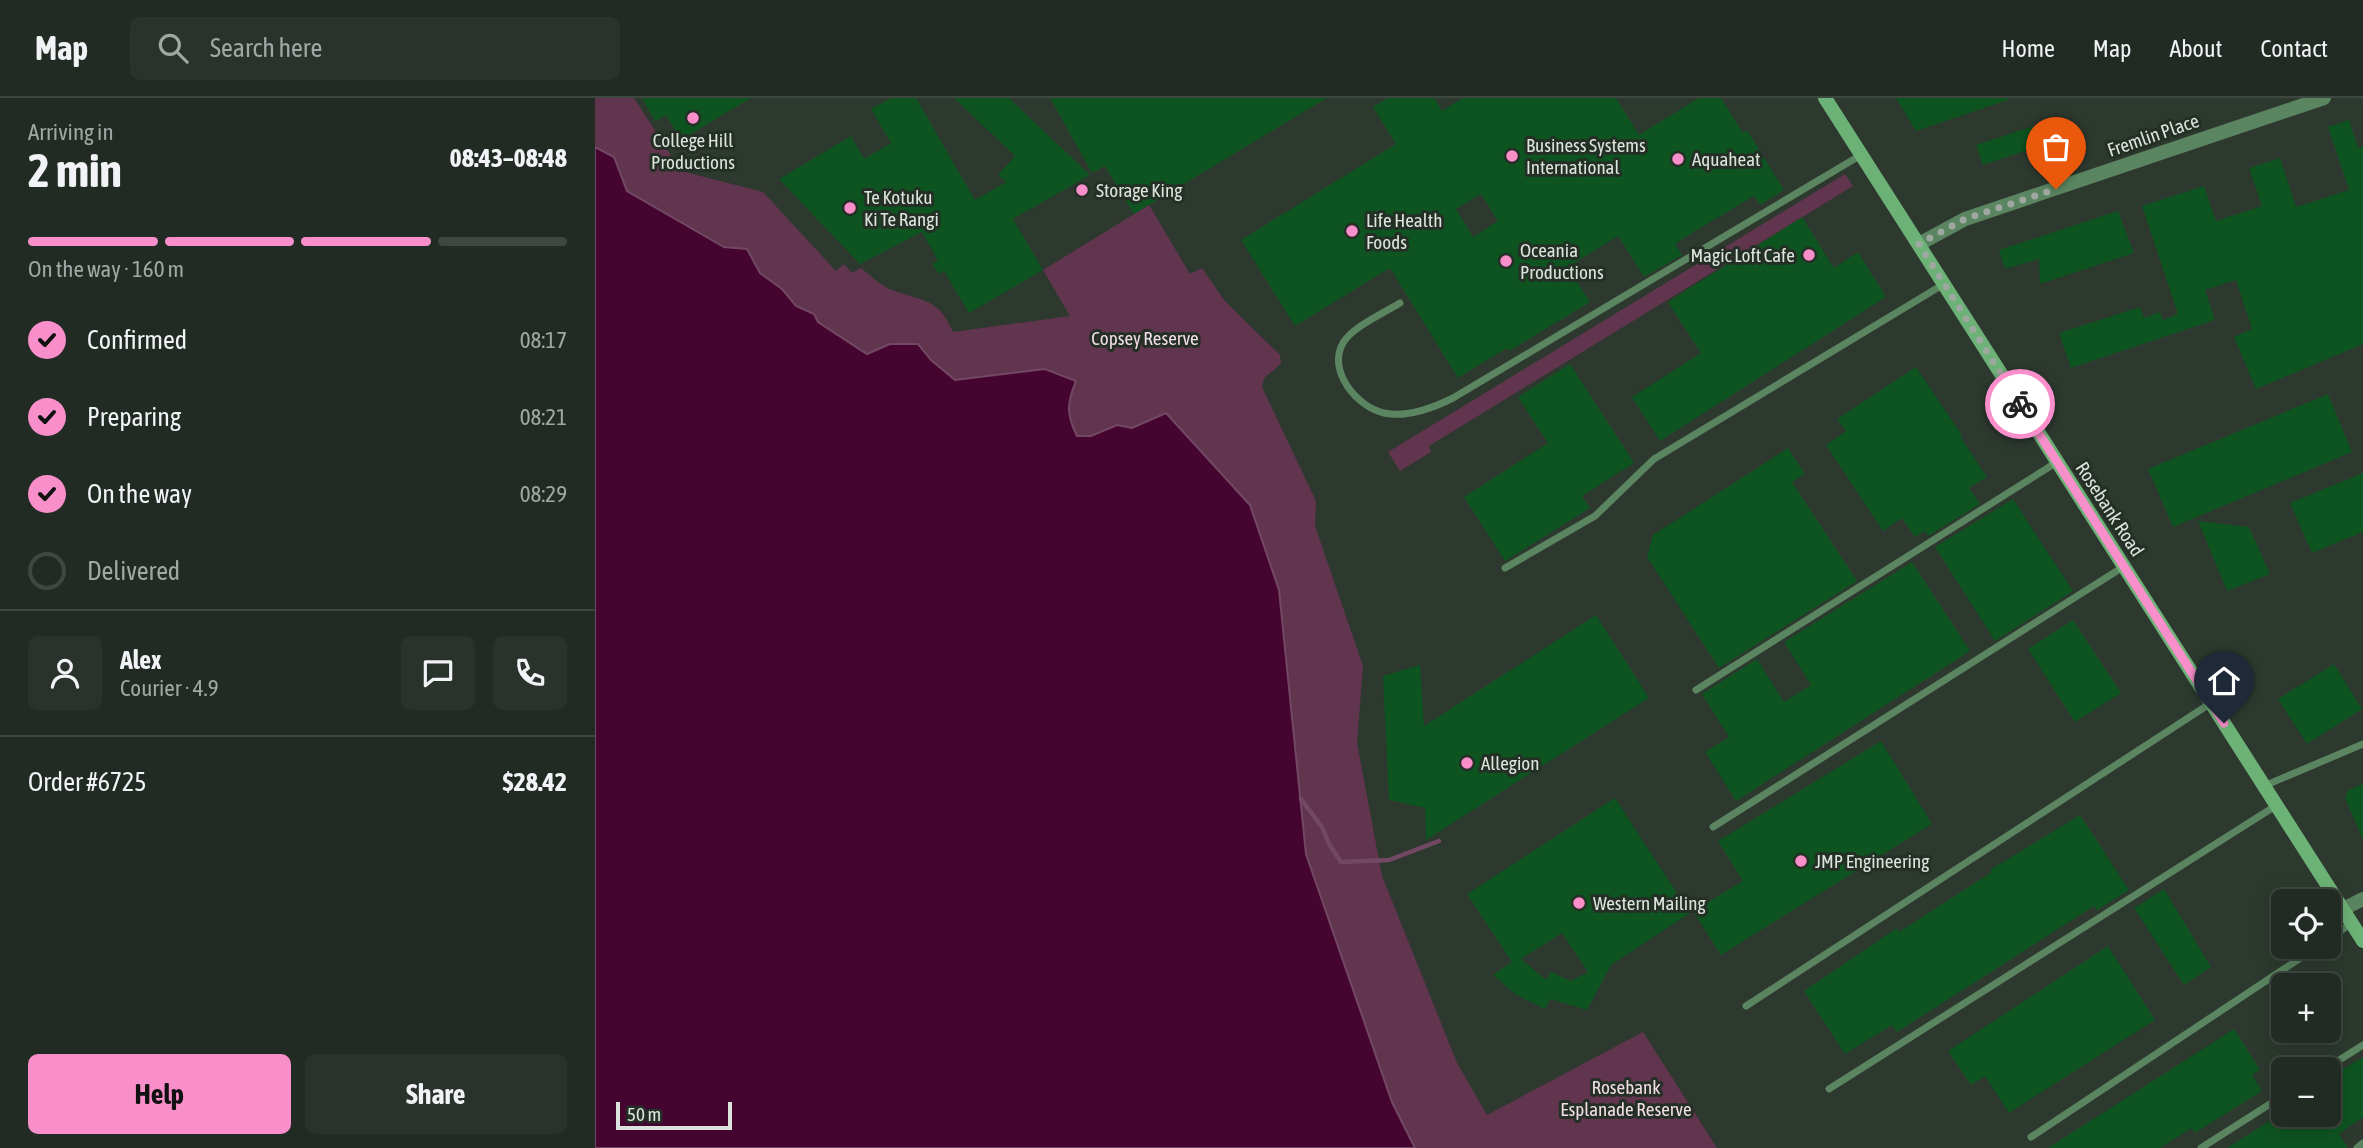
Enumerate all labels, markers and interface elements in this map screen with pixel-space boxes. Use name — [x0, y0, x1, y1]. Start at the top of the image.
search box — [130, 17, 620, 80]
text: Map — [35, 29, 88, 67]
icon: search — [154, 29, 192, 67]
text: Search here — [210, 33, 322, 63]
text: Home — [2001, 35, 2055, 62]
text: Map — [2093, 35, 2131, 62]
text: About — [2169, 35, 2222, 62]
text: Contact — [2260, 35, 2328, 62]
street label: Fremlin Place — [2104, 109, 2202, 161]
marker: College Hill Productions — [685, 110, 701, 126]
pin — [2026, 117, 2086, 189]
text: Arriving in — [28, 119, 114, 145]
icon: bag — [2037, 128, 2075, 166]
place label: College Hill Productions — [651, 129, 735, 173]
place label: Business Systems International — [1526, 134, 1646, 178]
text: 08:43–08:48 — [450, 143, 567, 173]
text: 2 min — [28, 144, 122, 197]
marker: Business Systems International — [1504, 148, 1520, 164]
place label: Aquaheat — [1692, 148, 1760, 170]
marker: Aquaheat — [1670, 151, 1686, 167]
place label: Storage King — [1096, 179, 1183, 201]
marker: Storage King — [1074, 182, 1090, 198]
place label: Te Kotuku Ki Te Rangi — [864, 186, 939, 230]
marker: Te Kotuku Ki Te Rangi — [842, 200, 858, 216]
place label: Life Health Foods — [1366, 209, 1442, 253]
marker: Life Health Foods — [1344, 223, 1360, 239]
place label: Oceania Productions — [1520, 239, 1604, 283]
place label: Magic Loft Cafe — [1690, 244, 1795, 266]
marker: Magic Loft Cafe — [1801, 247, 1817, 263]
marker: Oceania Productions — [1498, 253, 1514, 269]
text: On the way · 160 m — [28, 256, 184, 282]
icon: check — [28, 321, 66, 359]
text: Confirmed — [87, 325, 187, 355]
text: 08:17 — [520, 327, 567, 353]
park label: Copsey Reserve — [1091, 327, 1199, 349]
courier — [1985, 369, 2055, 439]
icon: bike — [2001, 385, 2039, 423]
icon: check — [28, 398, 66, 436]
text: Preparing — [87, 402, 181, 432]
text: 08:21 — [520, 404, 567, 430]
street label: Rosebank Road — [2071, 458, 2149, 560]
icon: check — [28, 475, 66, 513]
text: On the way — [87, 479, 192, 509]
text: 08:29 — [520, 481, 567, 507]
text: Delivered — [87, 556, 180, 586]
button: person — [28, 636, 102, 710]
button: chat — [401, 636, 475, 710]
button: phone — [493, 636, 567, 710]
text: Alex — [120, 645, 161, 675]
pin — [2194, 651, 2254, 723]
icon: home — [2205, 662, 2243, 700]
text: Courier · 4.9 — [120, 675, 219, 701]
place label: Allegion — [1481, 752, 1540, 774]
marker: Allegion — [1459, 755, 1475, 771]
text: Order #6725 — [28, 767, 147, 797]
text: $28.42 — [503, 767, 567, 797]
place label: JMP Engineering — [1815, 850, 1930, 872]
marker: JMP Engineering — [1793, 853, 1809, 869]
map controls — [2271, 889, 2341, 1127]
button: locate — [2271, 889, 2341, 959]
place label: Western Mailing — [1593, 892, 1706, 914]
marker: Western Mailing — [1571, 895, 1587, 911]
button: + — [2271, 973, 2341, 1043]
button: Help — [28, 1054, 291, 1134]
button: Share — [305, 1054, 567, 1134]
button: − — [2271, 1057, 2341, 1127]
park label: Rosebank Esplanade Reserve — [1560, 1076, 1692, 1120]
scale bar — [616, 1099, 731, 1131]
text: 50 m — [627, 1103, 661, 1125]

